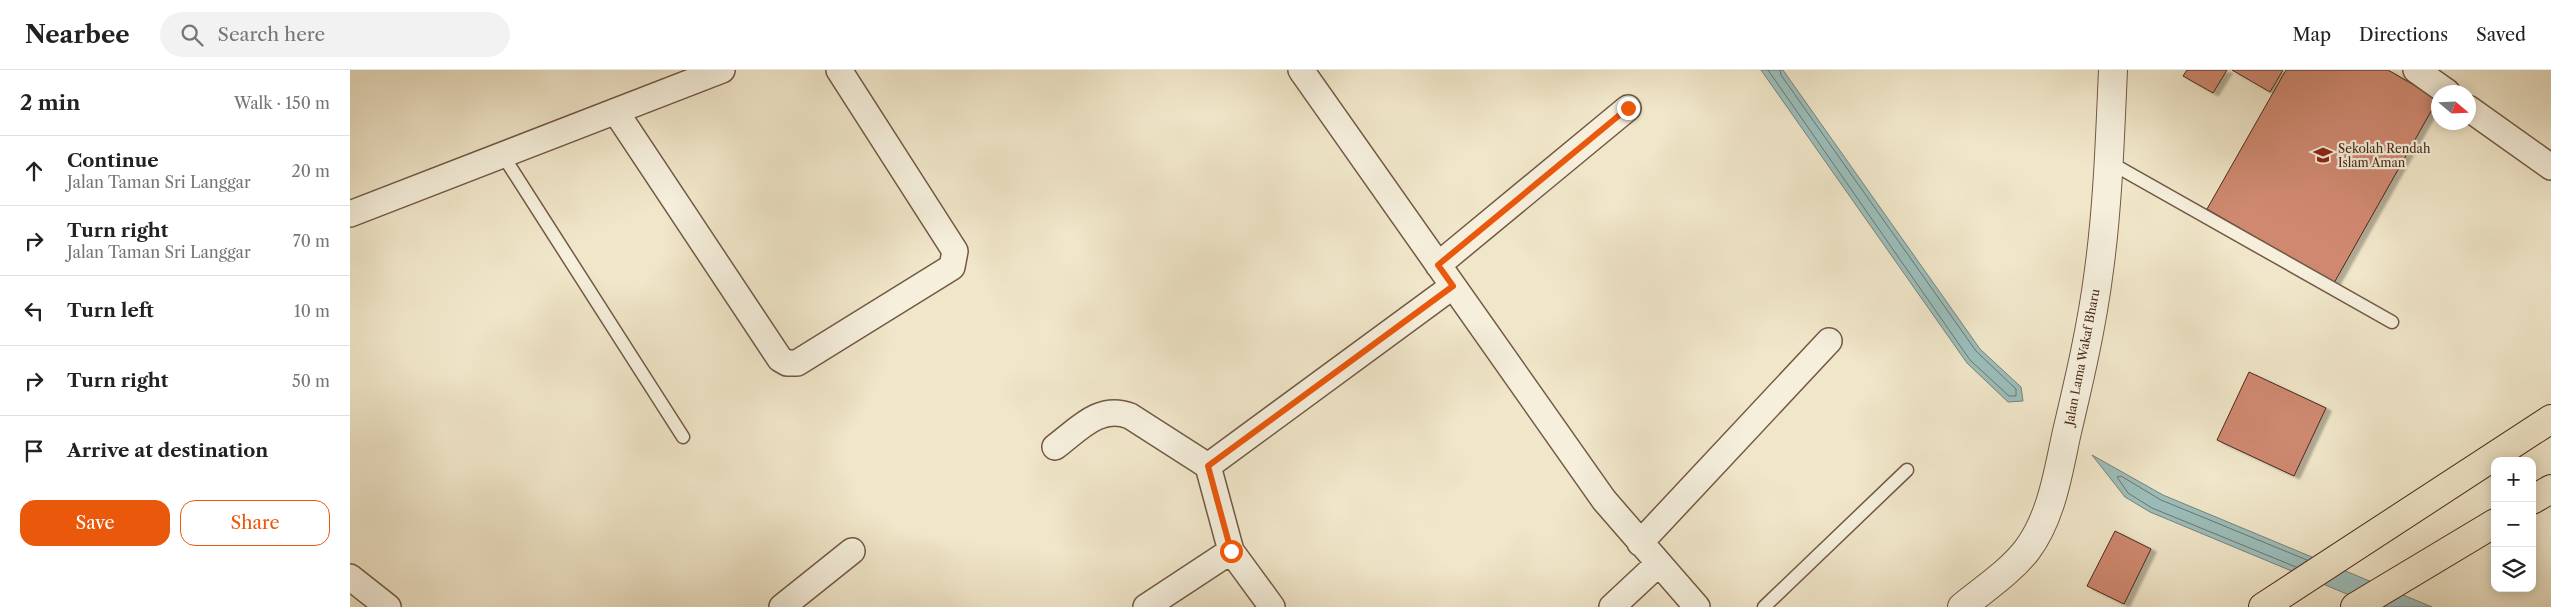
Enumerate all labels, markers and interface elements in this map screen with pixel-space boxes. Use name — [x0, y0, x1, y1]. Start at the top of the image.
search box — [160, 12, 510, 57]
text: Nearbee — [25, 20, 130, 49]
icon: search — [178, 21, 206, 49]
text: Search here — [218, 23, 325, 46]
text: Map — [2292, 24, 2331, 46]
text: Directions — [2359, 24, 2448, 46]
text: Saved — [2476, 24, 2526, 46]
north arrow — [2431, 85, 2476, 130]
text: 2 min — [20, 90, 80, 115]
text: Walk · 150 m — [234, 93, 330, 113]
route end — [1617, 97, 1640, 120]
place label: Sekolah Rendah Islam Aman — [2338, 141, 2431, 170]
school or university icon: Sekolah Rendah Islam Aman — [2312, 144, 2334, 166]
text: Continue — [67, 149, 159, 172]
icon: ahead — [20, 157, 48, 185]
text: 20 m — [291, 161, 330, 181]
text: Jalan Taman Sri Langgar — [67, 172, 251, 192]
text: Turn right — [67, 219, 168, 242]
icon: right — [20, 227, 48, 255]
text: 70 m — [293, 231, 330, 251]
text: Jalan Taman Sri Langgar — [67, 242, 251, 262]
street label: Jalan Lama Wakaf Bharu — [2061, 287, 2103, 429]
icon: left — [20, 297, 48, 325]
text: Turn left — [67, 299, 154, 322]
text: 10 m — [294, 301, 330, 321]
icon: right — [20, 367, 48, 395]
text: Turn right — [67, 369, 168, 392]
text: 50 m — [292, 371, 330, 391]
icon: arrive — [20, 437, 48, 465]
text: Arrive at destination — [67, 439, 268, 462]
map controls — [2491, 457, 2536, 592]
button: + — [2491, 457, 2536, 502]
button: Save — [20, 500, 170, 546]
button: Share — [180, 500, 330, 546]
button: − — [2491, 502, 2536, 547]
route start — [1220, 540, 1243, 563]
button: layers — [2491, 547, 2536, 592]

